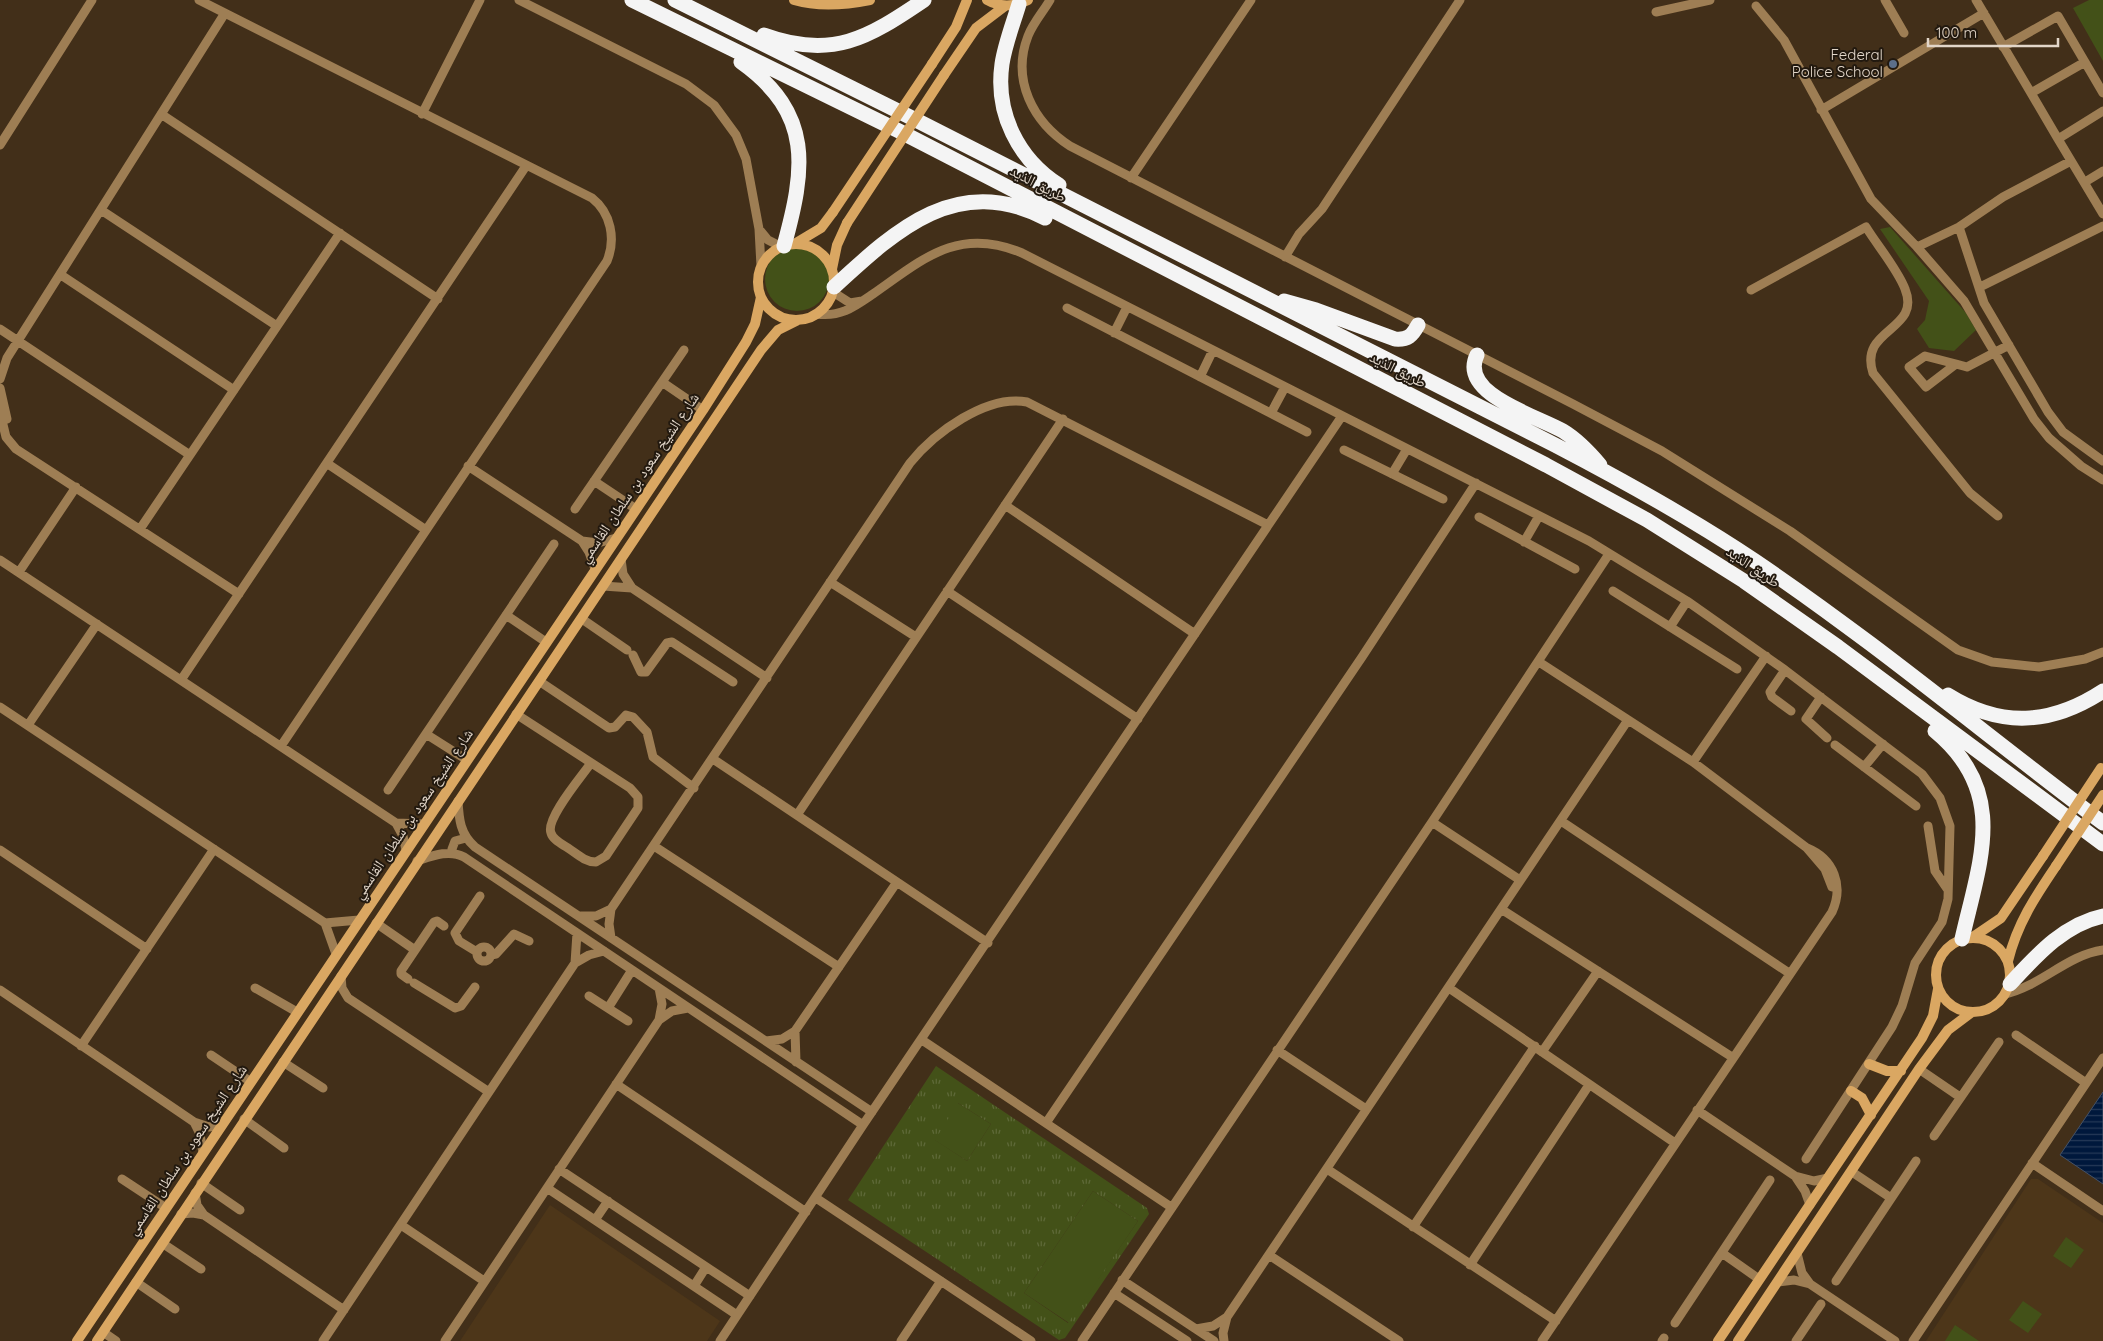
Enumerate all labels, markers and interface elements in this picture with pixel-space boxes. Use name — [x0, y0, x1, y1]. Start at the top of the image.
scale bar — [1928, 15, 2058, 47]
text: 100 m — [1936, 23, 1977, 42]
place label: Federal Police School — [1792, 45, 1883, 81]
marker: Federal Police School — [1887, 58, 1899, 70]
street label: طريق الذيد — [1006, 161, 1070, 207]
street label: طريق الذيد — [1366, 347, 1430, 393]
street label: شارع الشيخ سعود بن سلطان القاسمي — [574, 389, 705, 568]
street label: طريق الذيد — [1722, 542, 1784, 592]
street label: شارع الشيخ سعود بن سلطان القاسمي — [348, 725, 479, 904]
street label: شارع الشيخ سعود بن سلطان القاسمي — [122, 1061, 253, 1240]

